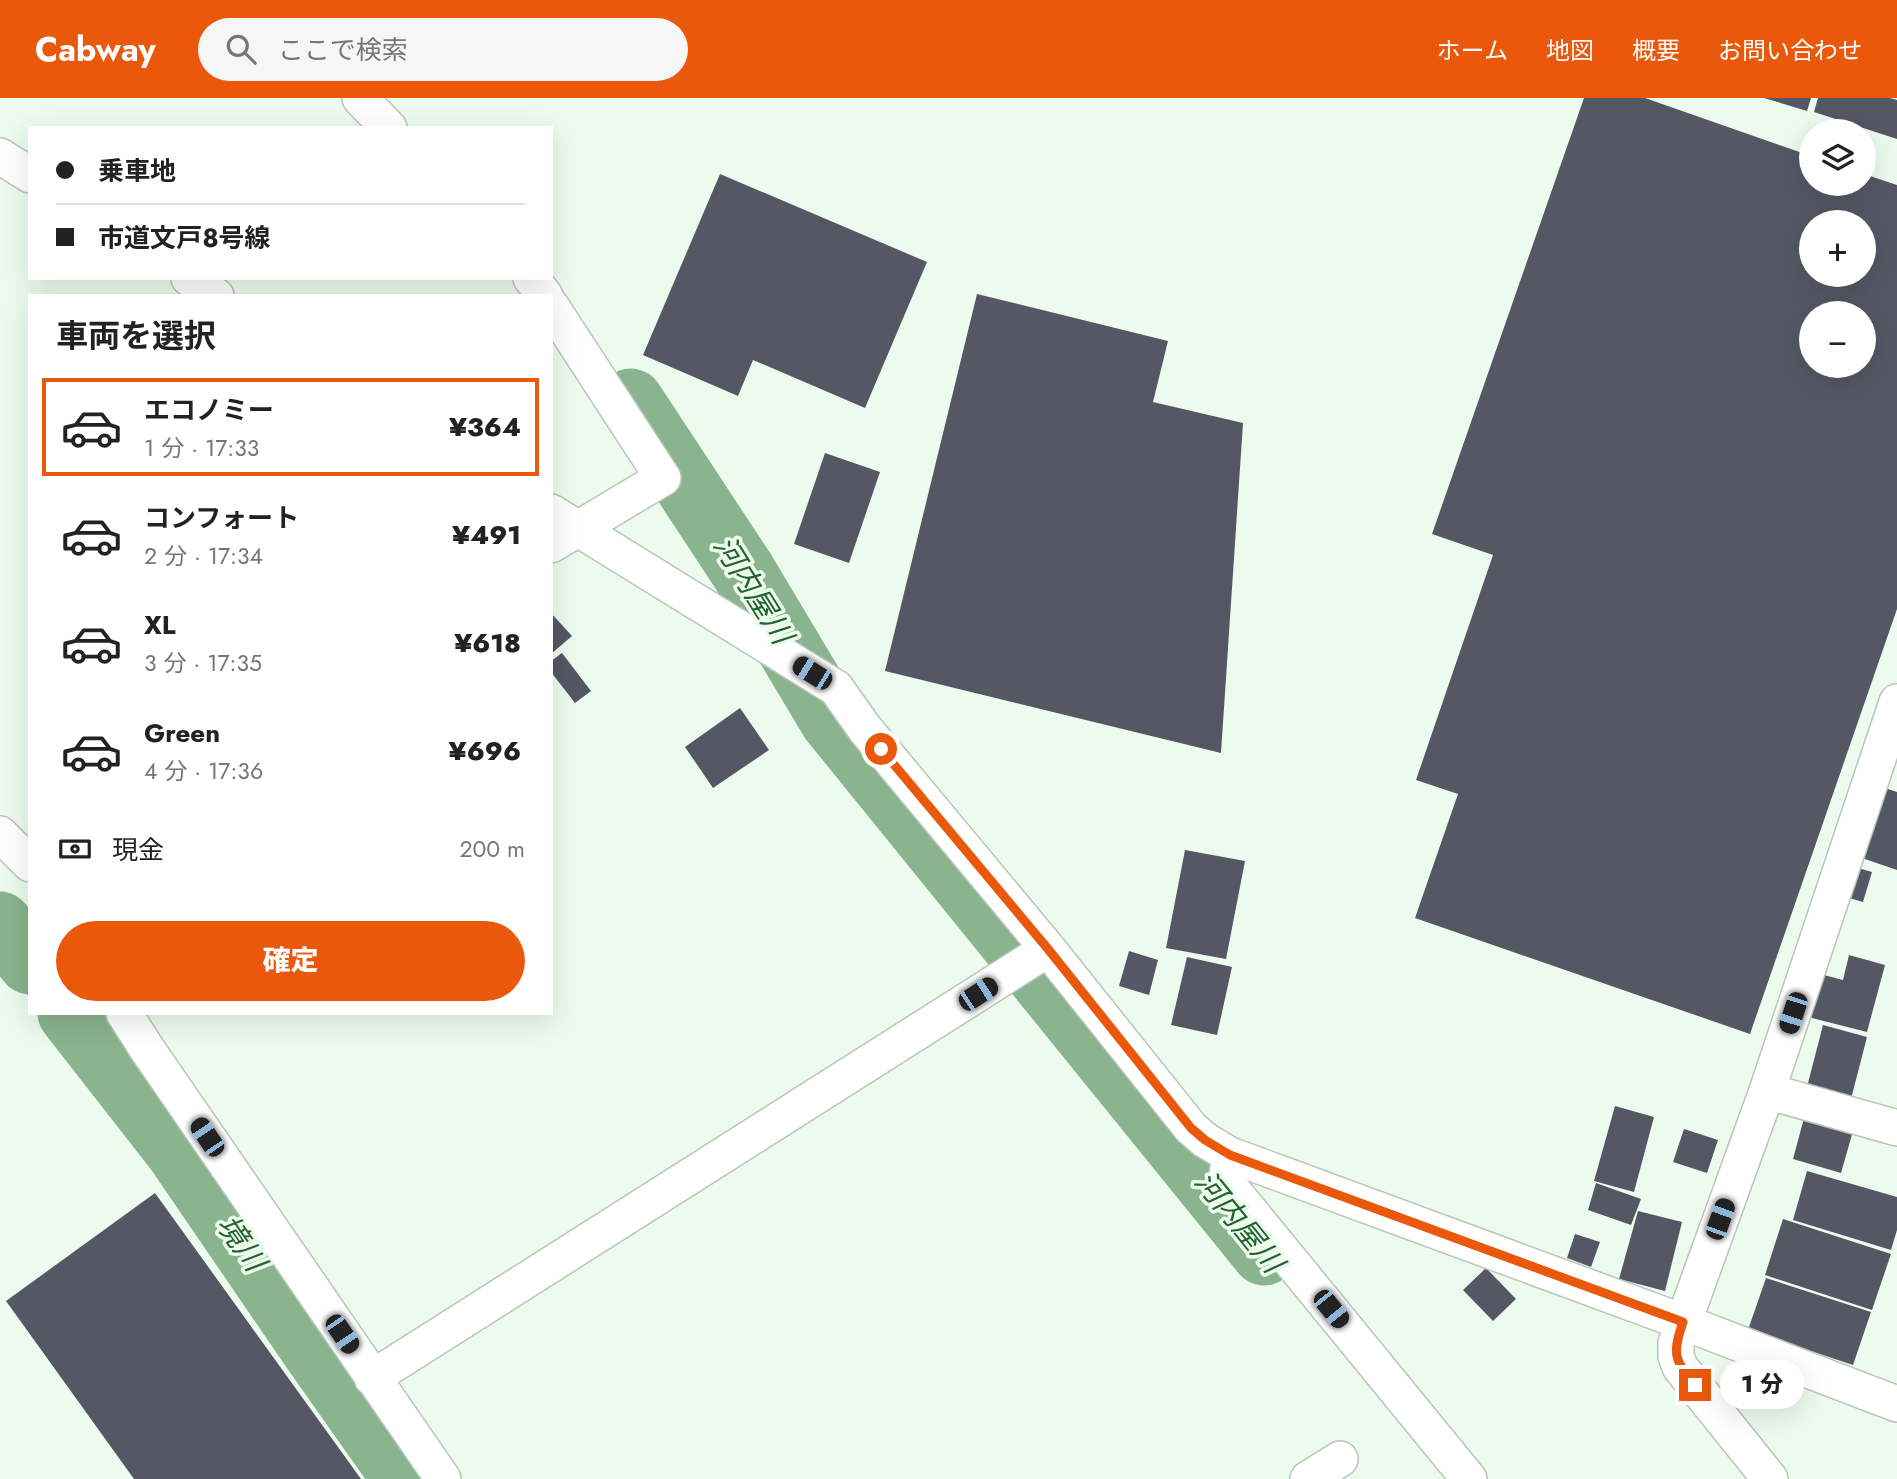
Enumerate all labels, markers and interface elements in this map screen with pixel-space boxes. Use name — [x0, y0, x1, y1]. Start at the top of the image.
search box — [198, 18, 688, 81]
text: Cabway — [35, 26, 156, 73]
icon: search — [222, 30, 260, 68]
text: ここで検索 — [278, 31, 408, 69]
text: ホーム — [1437, 33, 1508, 68]
text: 地図 — [1546, 33, 1594, 68]
text: 概要 — [1632, 33, 1680, 68]
text: お問い合わせ — [1718, 33, 1862, 68]
map controls — [1799, 119, 1876, 378]
button: layers — [1799, 119, 1876, 196]
text: 乗車地 — [98, 152, 176, 190]
button: + — [1799, 210, 1876, 287]
text: 市道文戸８号線 — [98, 219, 270, 257]
button: − — [1799, 301, 1876, 378]
text: 車両を選択 — [56, 313, 216, 359]
text: エコノミー — [144, 391, 274, 429]
icon: car — [60, 396, 123, 459]
text: ¥364 — [449, 408, 521, 446]
text: 1 分 · 17:33 — [144, 431, 259, 465]
text: コンフォート — [144, 499, 299, 537]
icon: car — [60, 504, 123, 567]
text: ¥491 — [452, 516, 521, 554]
water label: 河内屋川 — [703, 527, 805, 655]
text: 2 分 · 17:34 — [144, 539, 263, 573]
text: XL — [144, 606, 176, 644]
icon: car — [60, 612, 123, 675]
text: ¥618 — [454, 624, 521, 662]
text: 3 分 · 17:35 — [144, 646, 262, 680]
car — [789, 653, 836, 693]
text: Green — [144, 714, 220, 752]
icon: car — [60, 720, 123, 783]
text: ¥696 — [449, 732, 521, 770]
route start — [865, 733, 897, 765]
text: 4 分 · 17:36 — [144, 754, 263, 788]
icon: cash — [56, 830, 94, 868]
text: 現金 — [112, 831, 164, 869]
text: 200 m — [459, 832, 525, 866]
button: 確定 — [56, 921, 525, 1001]
car — [955, 974, 1002, 1014]
car — [1777, 990, 1810, 1036]
car — [187, 1114, 228, 1160]
water label: 河内屋川 — [1185, 1162, 1296, 1284]
car — [1703, 1196, 1738, 1242]
water label: 境川 — [207, 1206, 278, 1282]
car — [1310, 1286, 1353, 1332]
car — [322, 1311, 363, 1357]
callout: 1 分 — [1720, 1360, 1803, 1410]
text: 1 分 — [1741, 1367, 1783, 1401]
route end — [1679, 1369, 1711, 1401]

